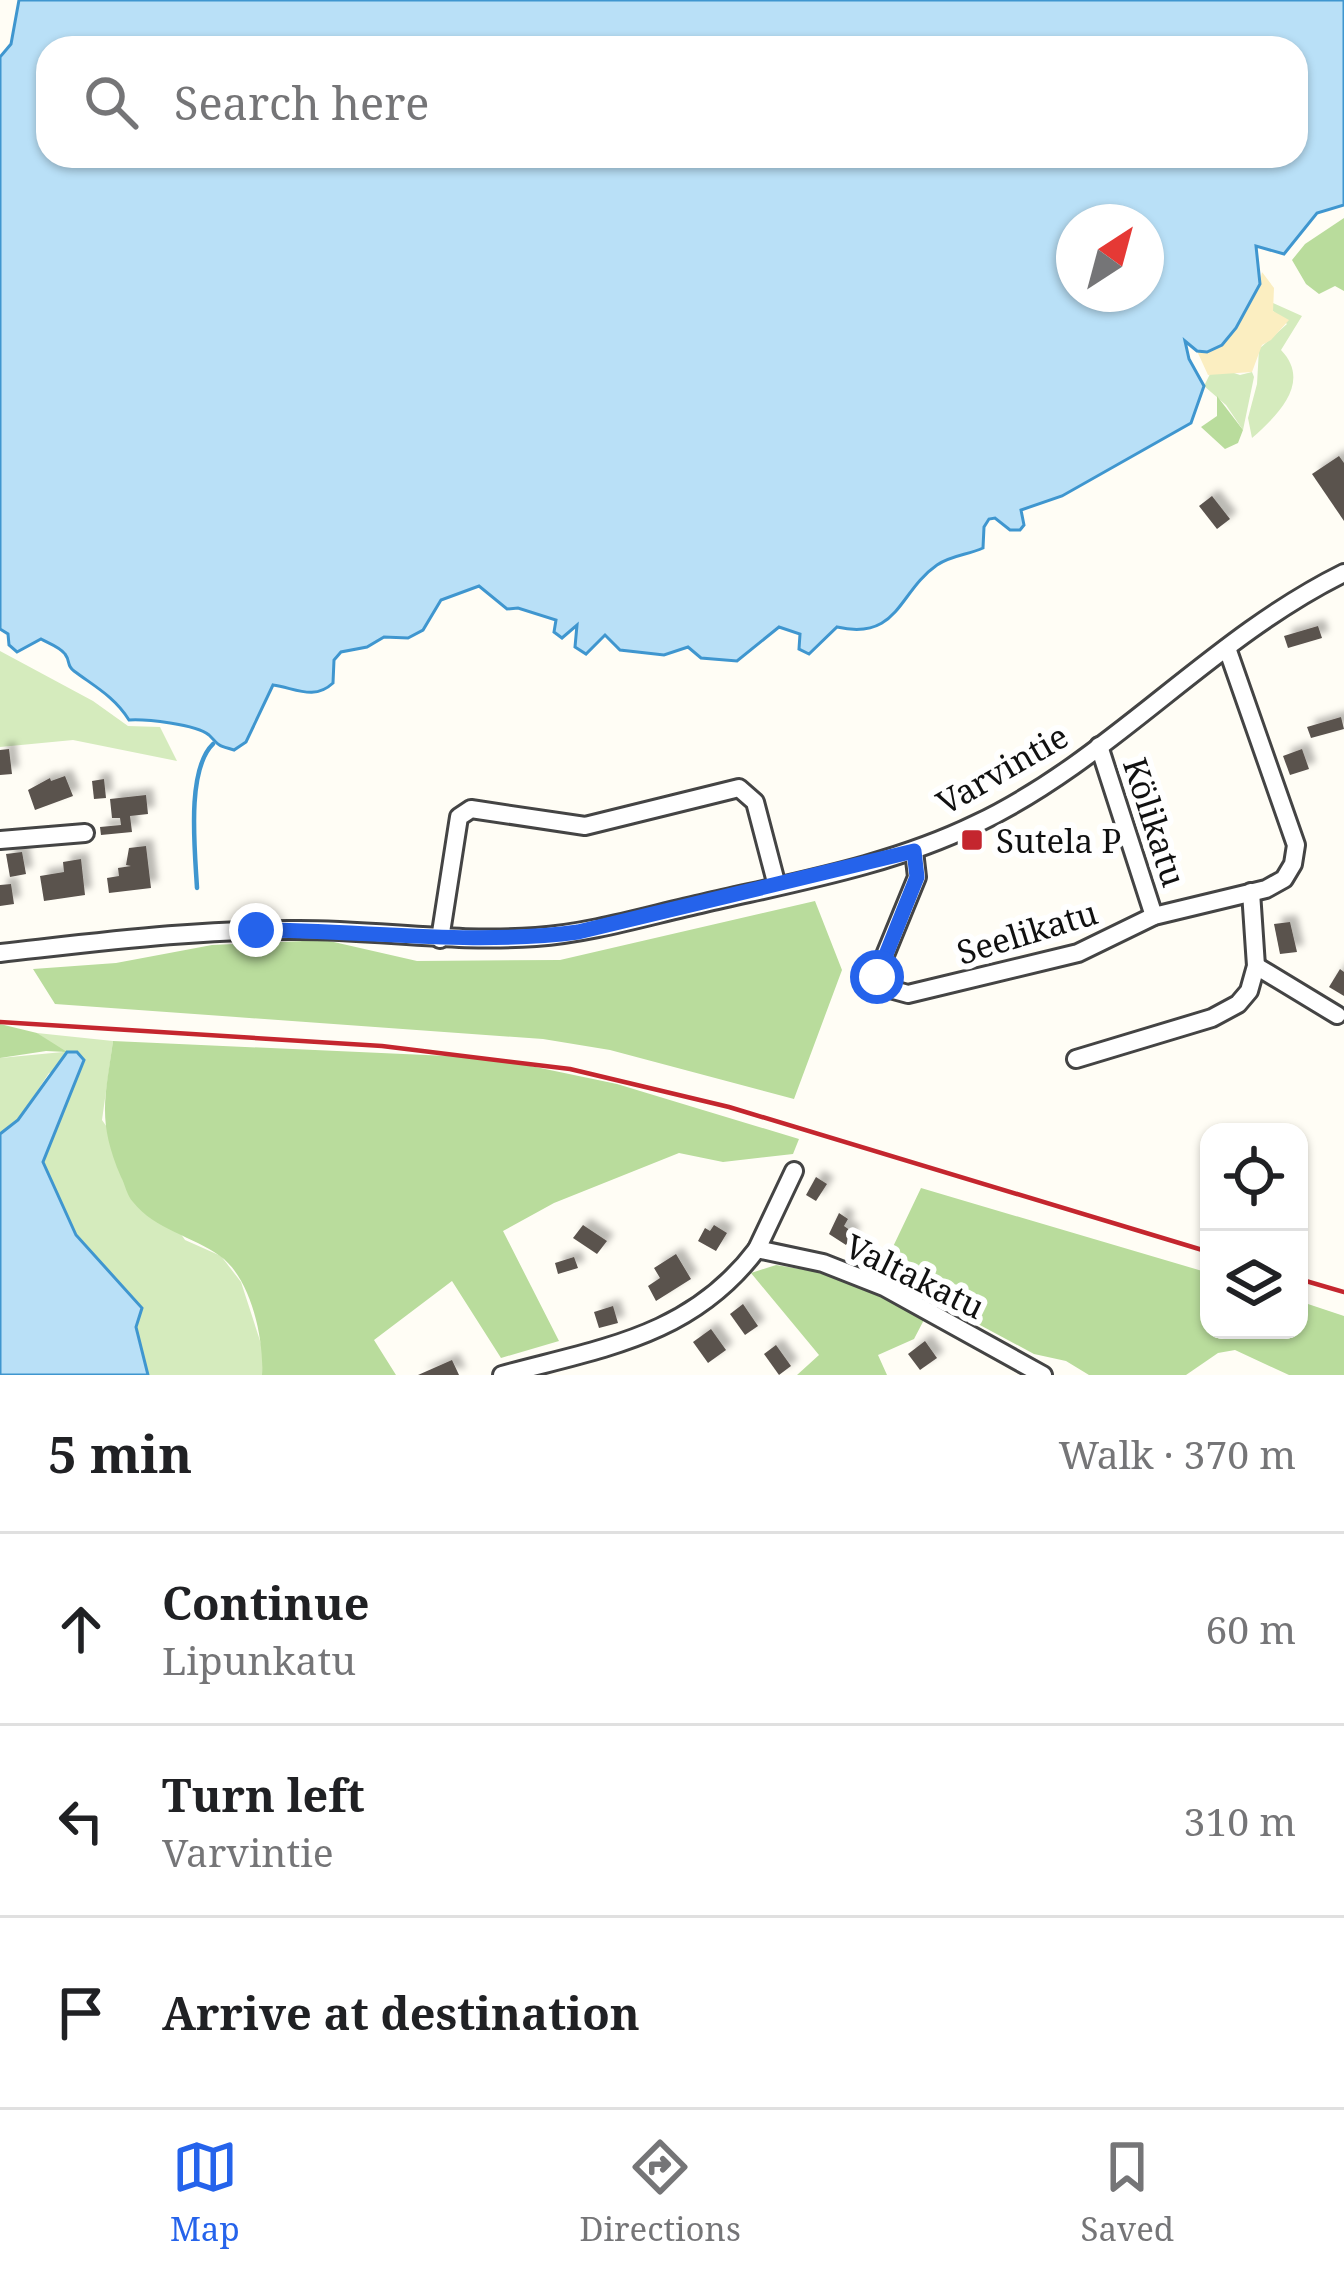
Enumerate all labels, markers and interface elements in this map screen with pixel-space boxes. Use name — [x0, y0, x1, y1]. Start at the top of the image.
search box — [36, 36, 1308, 168]
icon: search — [78, 69, 144, 135]
text: Search here — [174, 72, 429, 133]
north arrow — [1056, 204, 1164, 312]
street label: Varvintie — [928, 713, 1076, 825]
street label: Kölikatu — [1113, 752, 1197, 892]
place label: Sutela P — [996, 818, 1122, 863]
marker: Sutela P — [959, 827, 985, 853]
street label: Seelikatu — [951, 889, 1103, 975]
route end — [229, 903, 283, 957]
route start — [850, 950, 904, 1004]
map controls — [1200, 1123, 1308, 1339]
button: locate — [1200, 1123, 1308, 1231]
street label: Valtakatu — [838, 1223, 992, 1329]
button: layers — [1200, 1231, 1308, 1339]
text: 5 min — [48, 1418, 192, 1488]
text: Walk · 370 m — [1059, 1427, 1296, 1480]
text: Continue — [162, 1572, 370, 1633]
icon: ahead — [48, 1596, 114, 1662]
text: 60 m — [1205, 1602, 1296, 1655]
text: Lipunkatu — [162, 1633, 356, 1686]
text: Turn left — [162, 1764, 365, 1825]
icon: left — [48, 1788, 114, 1854]
text: 310 m — [1184, 1794, 1296, 1847]
text: Varvintie — [162, 1825, 334, 1878]
icon: arrive — [48, 1980, 114, 2046]
text: Arrive at destination — [162, 1982, 640, 2043]
tab: Map — [170, 2134, 240, 2251]
tab: Directions — [579, 2134, 741, 2251]
tab: Saved — [1081, 2134, 1174, 2251]

